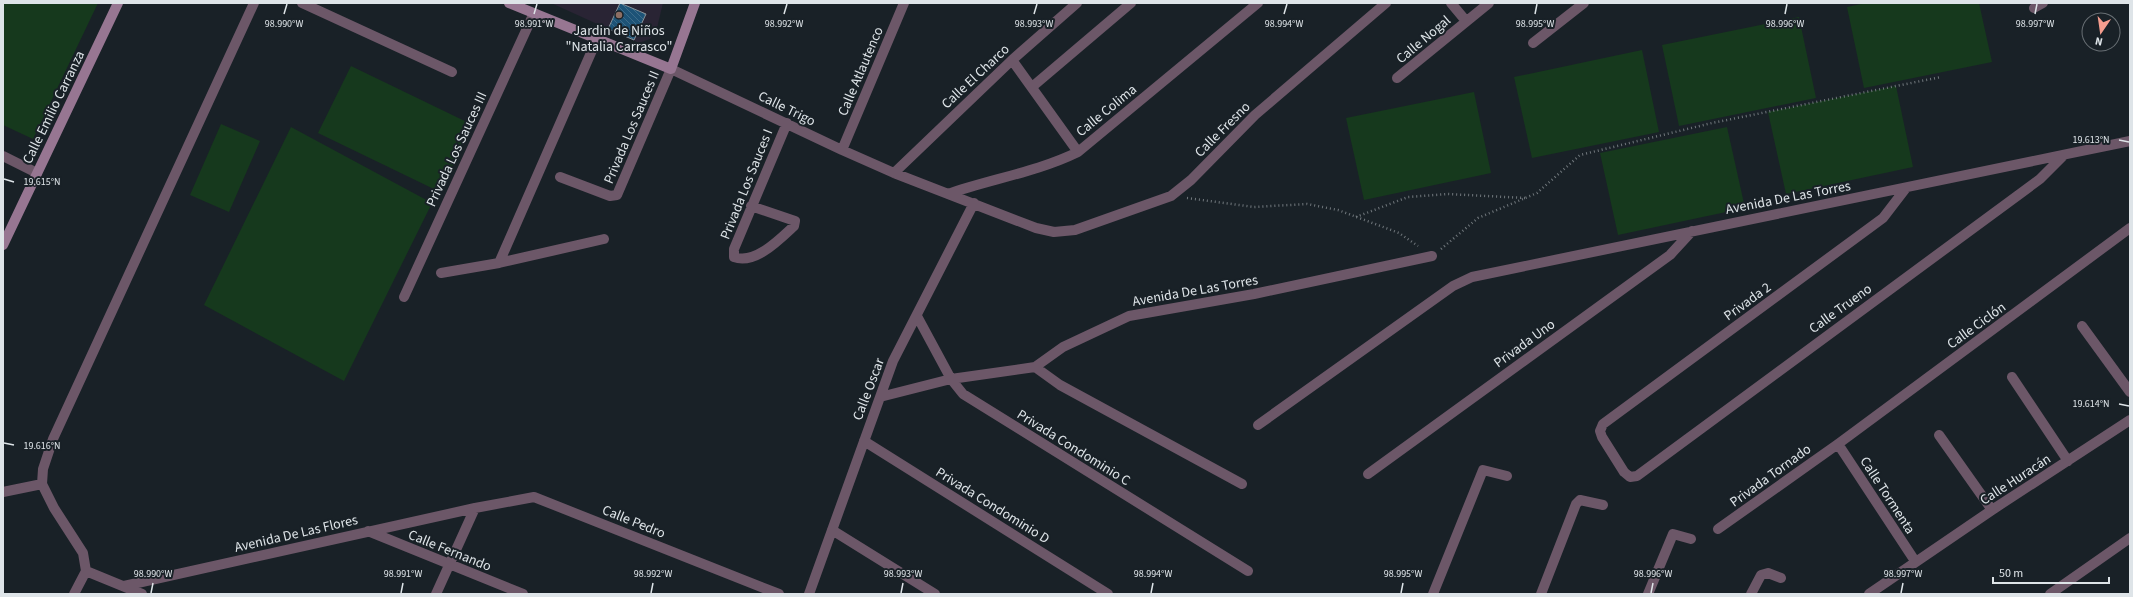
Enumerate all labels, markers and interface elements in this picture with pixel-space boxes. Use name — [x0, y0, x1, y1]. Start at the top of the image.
marker: Jardin de Niños "Natalia Carrasco" — [614, 10, 624, 20]
street label: Calle Nogal — [1392, 11, 1456, 69]
north arrow — [2081, 12, 2121, 52]
text: 98.990°W — [265, 17, 303, 31]
text: 98.991°W — [515, 17, 553, 31]
text: 98.992°W — [765, 17, 803, 31]
text: 98.993°W — [1015, 17, 1053, 31]
text: 98.994°W — [1265, 17, 1303, 31]
text: 98.995°W — [1516, 17, 1554, 31]
text: 98.996°W — [1766, 17, 1804, 31]
text: 98.997°W — [2016, 17, 2054, 31]
place label: Jardin de Niños "Natalia Carrasco" — [566, 21, 672, 57]
street label: Calle Atlautenco — [833, 24, 889, 119]
text: N — [2094, 33, 2104, 49]
street label: Calle El Charco — [937, 40, 1014, 114]
street label: Calle Emilio Carranza — [18, 48, 90, 167]
street label: Privada Los Sauces II — [599, 68, 665, 187]
street label: Calle Colima — [1072, 80, 1141, 142]
street label: Calle Trigo — [755, 86, 819, 131]
street label: Privada Los Sauces III — [421, 89, 492, 210]
street label: Calle Fresno — [1190, 97, 1255, 162]
street label: Privada Los Sauces I — [716, 126, 778, 243]
text: 19.613°N — [2072, 133, 2110, 147]
text: 19.615°N — [23, 175, 61, 189]
street label: Avenida De Las Torres — [1724, 176, 1853, 220]
street label: Avenida De Las Torres — [1131, 270, 1260, 312]
street label: Privada 2 — [1720, 278, 1775, 326]
street label: Calle Trueno — [1805, 279, 1876, 338]
street label: Calle Ciclón — [1943, 298, 2010, 354]
street label: Privada Uno — [1490, 315, 1559, 373]
street label: Calle Oscar — [848, 355, 890, 423]
text: 19.614°N — [2072, 397, 2110, 411]
street label: Privada Condominio C — [1013, 405, 1134, 491]
text: 19.616°N — [23, 439, 61, 453]
street label: Privada Tornado — [1726, 439, 1815, 512]
street label: Calle Huracán — [1976, 449, 2055, 510]
street label: Calle Tormenta — [1855, 453, 1920, 538]
street label: Privada Condominio D — [932, 463, 1053, 549]
street label: Calle Pedro — [599, 500, 668, 544]
street label: Avenida De Las Flores — [233, 510, 360, 558]
street label: Calle Fernando — [405, 525, 494, 577]
scale bar — [1993, 559, 2109, 585]
text: 50 m — [1999, 565, 2023, 582]
text: 98.990°W — [134, 567, 172, 581]
text: 98.991°W — [384, 567, 422, 581]
text: 98.992°W — [634, 567, 672, 581]
text: 98.993°W — [884, 567, 922, 581]
text: 98.994°W — [1134, 567, 1172, 581]
text: 98.995°W — [1384, 567, 1422, 581]
text: 98.996°W — [1634, 567, 1672, 581]
text: 98.997°W — [1884, 567, 1922, 581]

